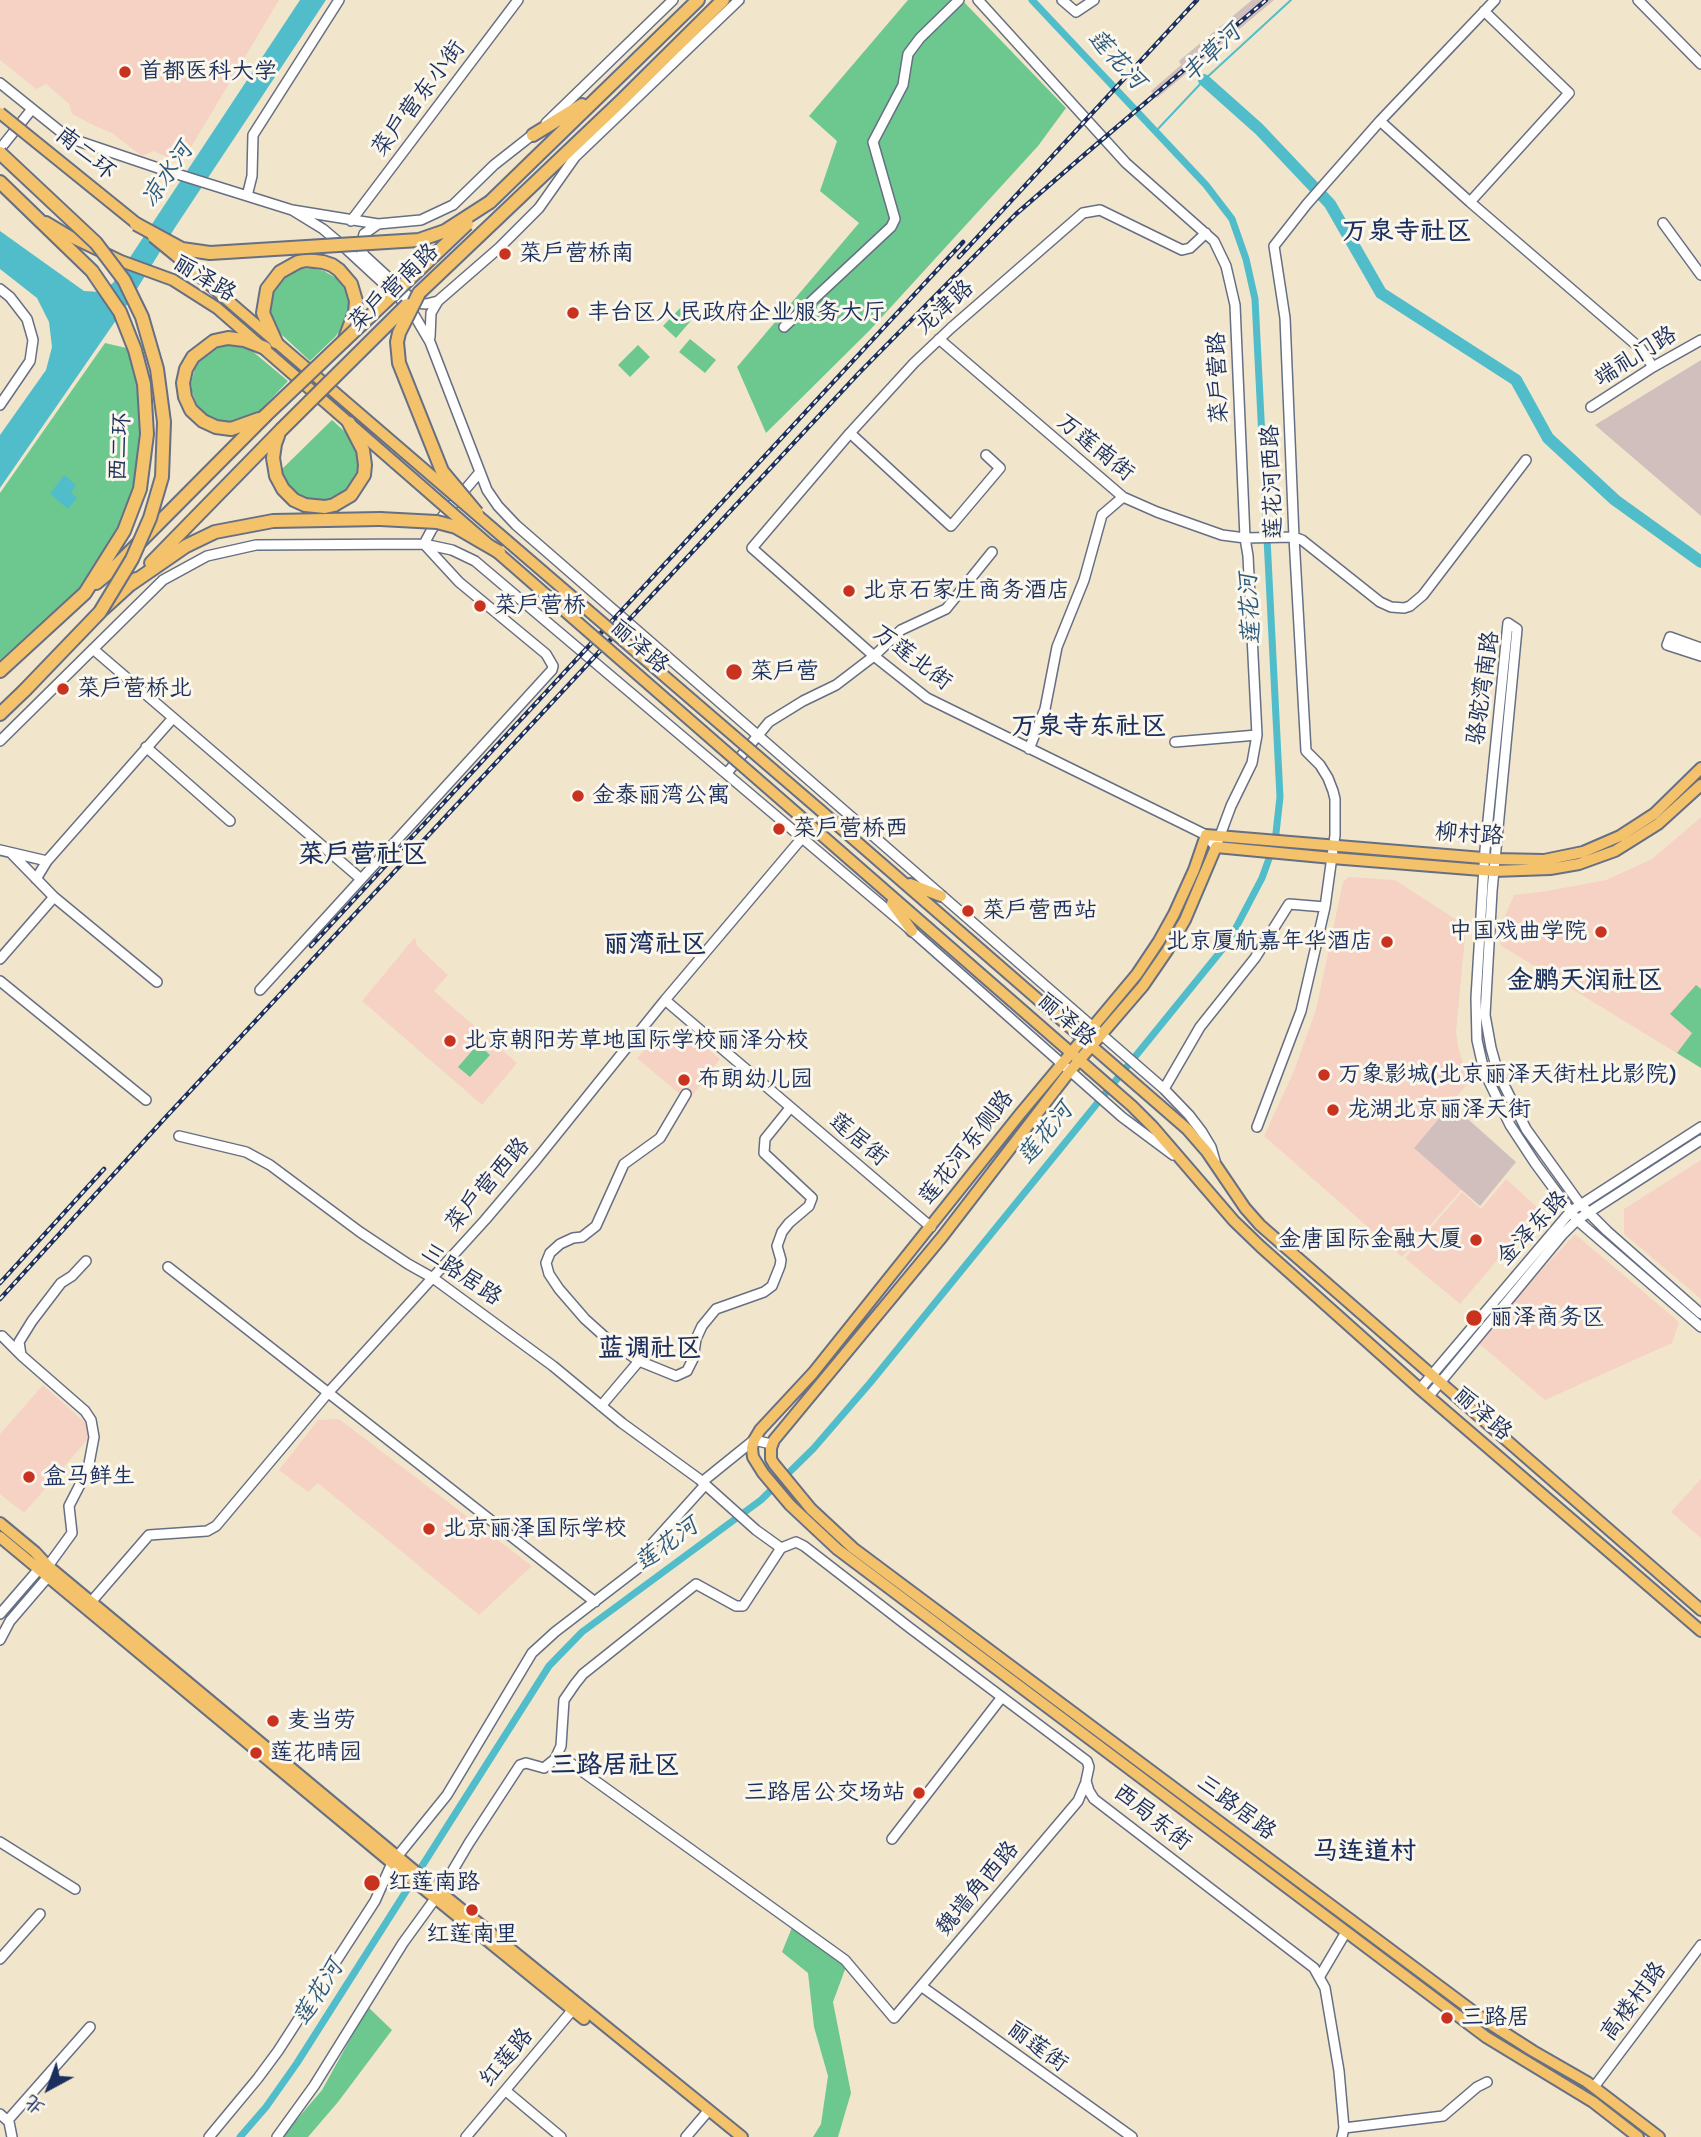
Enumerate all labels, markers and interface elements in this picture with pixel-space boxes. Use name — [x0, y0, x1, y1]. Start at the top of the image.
water label: 丰草河 — [1176, 19, 1248, 89]
water label: 莲花河 — [1081, 24, 1151, 96]
street label: 菜户营东小街 — [366, 36, 472, 162]
place label: 首都医科大学 — [139, 58, 277, 86]
marker: 首都医科大学 — [117, 64, 133, 80]
street label: 南二环 — [50, 122, 120, 186]
water label: 凉水河 — [136, 137, 200, 213]
district label: 万泉寺社区 — [1342, 216, 1472, 248]
street label: 菜户营南路 — [343, 238, 445, 338]
place label: 菜户营桥南 — [519, 240, 634, 268]
marker: 菜户营桥南 — [497, 246, 513, 262]
street label: 丽泽路 — [167, 249, 241, 309]
street label: 龙津路 — [910, 275, 980, 341]
place label: 丰台区人民政府企业服务大厅 — [587, 299, 886, 327]
marker: 丰台区人民政府企业服务大厅 — [565, 305, 581, 321]
street label: 端礼门路 — [1590, 321, 1682, 393]
street label: 菜户营路 — [1204, 332, 1234, 424]
street label: 万莲南街 — [1051, 408, 1139, 488]
street label: 西二环 — [105, 412, 137, 482]
street label: 莲花河西路 — [1257, 424, 1289, 540]
water label: 莲花河 — [1235, 572, 1267, 646]
place label: 北京石家庄商务酒店 — [863, 577, 1070, 605]
marker: 北京石家庄商务酒店 — [841, 583, 857, 599]
place label: 菜户营桥 — [494, 592, 586, 620]
marker: 菜户营桥 — [472, 598, 488, 614]
street label: 丽泽路 — [604, 614, 674, 680]
street label: 万莲北街 — [867, 619, 957, 697]
street label: 骆驼湾南路 — [1462, 629, 1506, 747]
place label: 菜户营 — [750, 658, 819, 686]
marker: 菜户营 — [724, 662, 744, 682]
place label: 菜户营桥北 — [77, 675, 192, 703]
marker: 菜户营桥北 — [55, 681, 71, 697]
district label: 万泉寺东社区 — [1011, 711, 1167, 743]
place label: 金泰丽湾公寓 — [592, 782, 730, 810]
marker: 金泰丽湾公寓 — [570, 788, 586, 804]
place label: 菜户营桥西 — [793, 815, 908, 843]
street label: 柳村路 — [1434, 819, 1504, 851]
marker: 菜户营桥西 — [771, 821, 787, 837]
district label: 菜户营社区 — [298, 839, 428, 871]
place label: 菜户营西站 — [982, 897, 1097, 925]
marker: 菜户营西站 — [960, 903, 976, 919]
place label: 中国戏曲学院 — [1449, 918, 1587, 946]
marker: 中国戏曲学院 — [1593, 924, 1609, 940]
place label: 北京厦航嘉年华酒店 — [1166, 928, 1373, 956]
district label: 丽湾社区 — [603, 929, 707, 961]
marker: 北京厦航嘉年华酒店 — [1379, 934, 1395, 950]
district label: 金鹏天润社区 — [1507, 965, 1663, 997]
street label: 丽泽路 — [1031, 987, 1101, 1053]
place label: 北京朝阳芳草地国际学校丽泽分校 — [464, 1027, 809, 1055]
marker: 北京朝阳芳草地国际学校丽泽分校 — [442, 1033, 458, 1049]
place label: 万象影城(北京丽泽天街杜比影院) — [1338, 1061, 1677, 1089]
place label: 布朗幼儿园 — [698, 1066, 813, 1094]
marker: 万象影城(北京丽泽天街杜比影院) — [1316, 1067, 1332, 1083]
marker: 布朗幼儿园 — [676, 1072, 692, 1088]
street label: 莲花河东侧路 — [914, 1085, 1020, 1211]
place label: 龙湖北京丽泽天街 — [1347, 1096, 1531, 1124]
water label: 莲花河 — [1012, 1097, 1080, 1171]
marker: 龙湖北京丽泽天街 — [1325, 1102, 1341, 1118]
street label: 莲居街 — [823, 1107, 893, 1173]
street label: 菜户营西路 — [440, 1133, 536, 1237]
street label: 金泽东路 — [1492, 1186, 1574, 1272]
place label: 金唐国际金融大厦 — [1278, 1226, 1462, 1254]
marker: 金唐国际金融大厦 — [1468, 1232, 1484, 1248]
street label: 三路居路 — [415, 1238, 507, 1312]
place label: 丽泽商务区 — [1490, 1304, 1605, 1332]
marker: 丽泽商务区 — [1464, 1308, 1484, 1328]
district label: 蓝调社区 — [598, 1333, 702, 1365]
street label: 丽泽路 — [1447, 1381, 1517, 1447]
place label: 盒马鲜生 — [43, 1463, 135, 1491]
marker: 盒马鲜生 — [21, 1469, 37, 1485]
water label: 莲花河 — [629, 1512, 705, 1578]
place label: 北京丽泽国际学校 — [443, 1515, 627, 1543]
marker: 北京丽泽国际学校 — [421, 1521, 437, 1537]
place label: 麦当劳 — [287, 1707, 356, 1735]
marker: 麦当劳 — [265, 1713, 281, 1729]
place label: 莲花晴园 — [270, 1739, 362, 1767]
marker: 莲花晴园 — [248, 1745, 264, 1761]
district label: 三路居社区 — [550, 1750, 680, 1782]
street label: 三路居路 — [1191, 1769, 1281, 1847]
place label: 三路居公交场站 — [744, 1779, 905, 1807]
street label: 西局东街 — [1107, 1779, 1197, 1857]
marker: 三路居公交场站 — [911, 1785, 927, 1801]
street label: 魏墙角西路 — [930, 1836, 1026, 1942]
district label: 马连道村 — [1312, 1836, 1416, 1868]
place label: 红莲南路 — [388, 1869, 480, 1897]
marker: 红莲南路 — [362, 1873, 382, 1893]
marker: 红莲南里 — [464, 1902, 480, 1918]
place label: 红莲南里 — [426, 1921, 518, 1949]
water label: 莲花河 — [288, 1955, 350, 2031]
street label: 高楼村路 — [1595, 1957, 1673, 2047]
place label: 三路居 — [1461, 2004, 1530, 2032]
marker: 三路居 — [1439, 2010, 1455, 2026]
street label: 丽莲街 — [1001, 2016, 1073, 2078]
street label: 红莲路 — [474, 2023, 540, 2093]
north arrow — [14, 2053, 84, 2123]
text: 北 — [20, 2089, 50, 2119]

